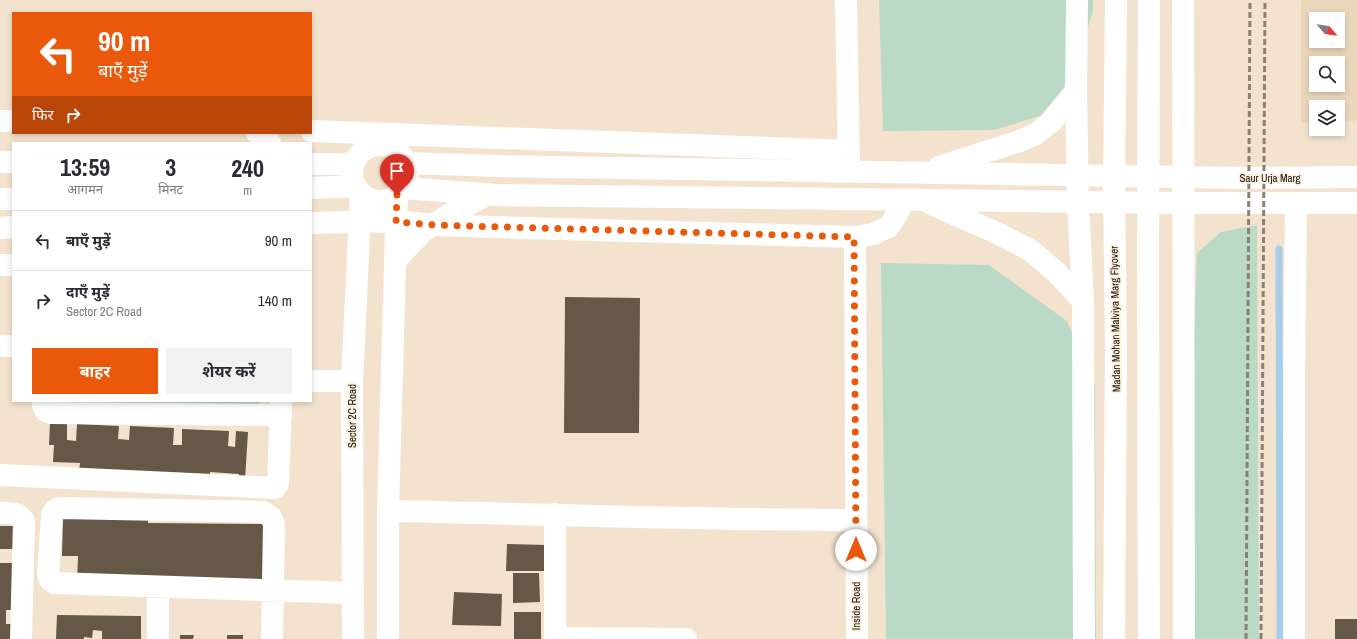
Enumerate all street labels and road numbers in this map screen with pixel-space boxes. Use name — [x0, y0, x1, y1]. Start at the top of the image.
street label: Saur Urja Marg — [1239, 171, 1301, 185]
street label: Madan Mohan Malviya Marg Flyover — [1107, 246, 1123, 392]
street label: Sector 2C Road — [345, 384, 359, 448]
street label: Inside Road — [849, 582, 863, 630]

